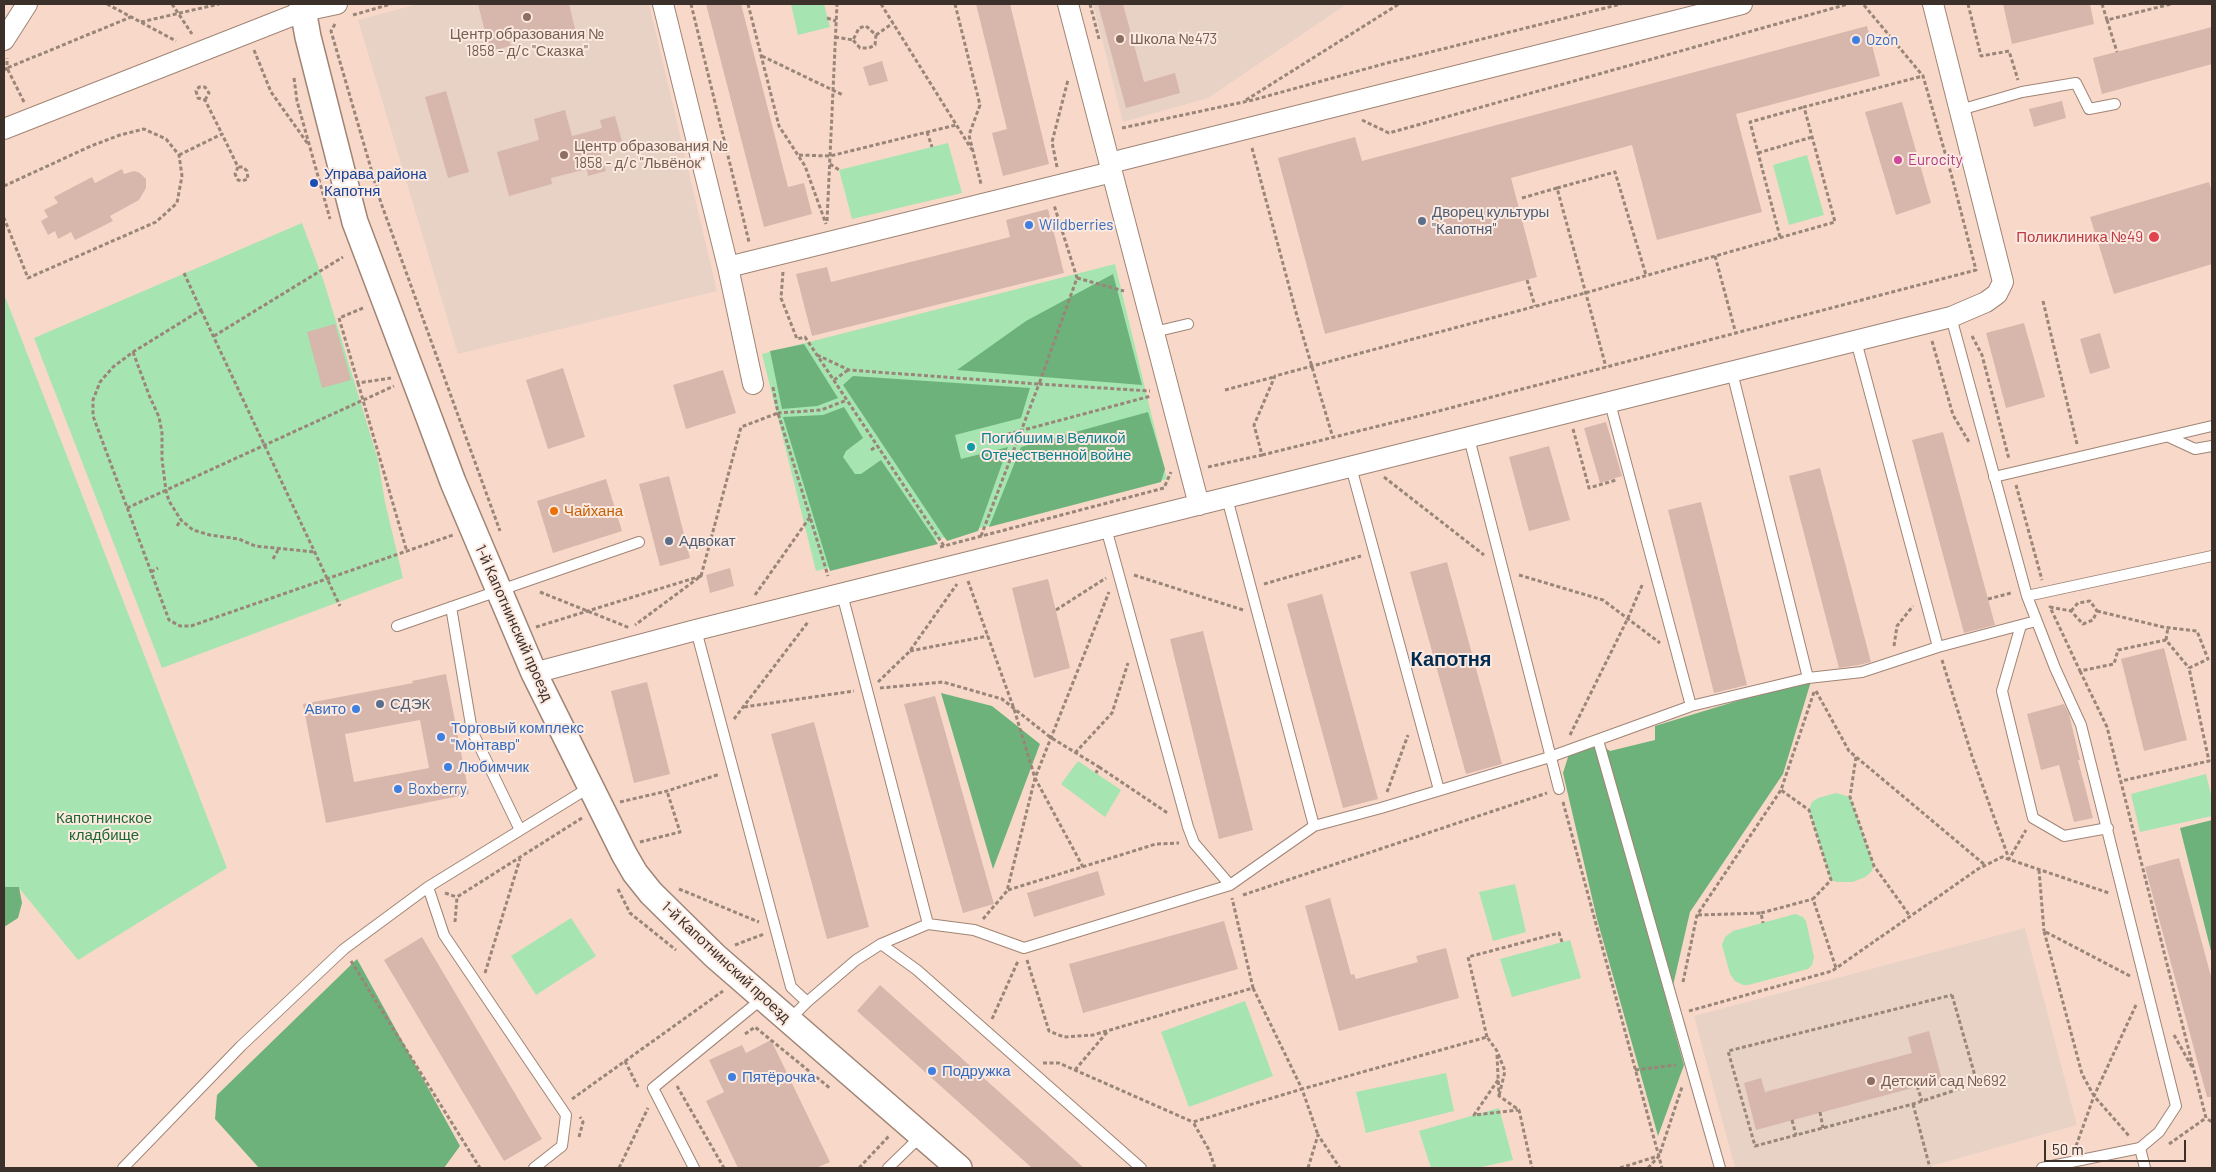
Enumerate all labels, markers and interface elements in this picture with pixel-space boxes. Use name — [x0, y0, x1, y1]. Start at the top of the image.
marker: Центр образования № 1858 - д/с "Сказка" — [521, 11, 533, 23]
place label: Центр образования № 1858 - д/с "Сказка" — [450, 25, 604, 60]
place label: Школа №473 — [1130, 30, 1217, 48]
place label: Ozon — [1866, 31, 1898, 49]
marker: Школа №473 — [1114, 33, 1126, 45]
marker: Ozon — [1850, 34, 1862, 46]
place label: Центр образования № 1858 - д/с "Львёнок" — [574, 137, 728, 172]
marker: Центр образования № 1858 - д/с "Львёнок" — [558, 149, 570, 161]
place label: Eurocity — [1908, 151, 1963, 169]
marker: Eurocity — [1892, 154, 1904, 166]
place label: Управа района Капотня — [324, 165, 427, 200]
marker: Управа района Капотня — [308, 177, 320, 189]
place label: Дворец культуры "Капотня" — [1432, 203, 1549, 238]
marker: Дворец культуры "Капотня" — [1416, 215, 1428, 227]
place label: Wildberries — [1039, 216, 1114, 234]
marker: Wildberries — [1023, 219, 1035, 231]
place label: Поликлиника №49 — [2016, 228, 2143, 246]
marker: Поликлиника №49 — [2147, 230, 2161, 244]
place label: Погибшим в Великой Отечественной войне — [981, 429, 1131, 464]
marker: Погибшим в Великой Отечественной войне — [965, 441, 977, 453]
place label: Чайхана — [564, 502, 623, 520]
marker: Чайхана — [548, 505, 560, 517]
place label: Адвокат — [679, 532, 736, 550]
marker: Адвокат — [663, 535, 675, 547]
street label: 1-й Капотнинский проезд — [471, 542, 557, 704]
district label: Капотня — [1411, 647, 1491, 671]
place label: СДЭК — [390, 695, 430, 713]
marker: СДЭК — [374, 698, 386, 710]
place label: Авито — [305, 700, 346, 718]
marker: Авито — [350, 703, 362, 715]
place label: Торговый комплекс "Монтавр" — [451, 719, 584, 754]
marker: Торговый комплекс "Монтавр" — [435, 731, 447, 743]
place label: Любимчик — [458, 758, 529, 776]
marker: Любимчик — [442, 761, 454, 773]
place label: Boxberry — [408, 780, 467, 798]
marker: Boxberry — [392, 783, 404, 795]
park label: Капотнинское кладбище — [56, 809, 152, 844]
street label: 1-й Капотнинский проезд — [658, 898, 794, 1026]
place label: Подружка — [942, 1062, 1011, 1080]
marker: Подружка — [926, 1065, 938, 1077]
place label: Пятёрочка — [742, 1068, 816, 1086]
marker: Пятёрочка — [726, 1071, 738, 1083]
place label: Детский сад №692 — [1881, 1072, 2007, 1090]
marker: Детский сад №692 — [1865, 1075, 1877, 1087]
scale bar — [2046, 1130, 2188, 1162]
text: 50 m — [2052, 1140, 2084, 1158]

